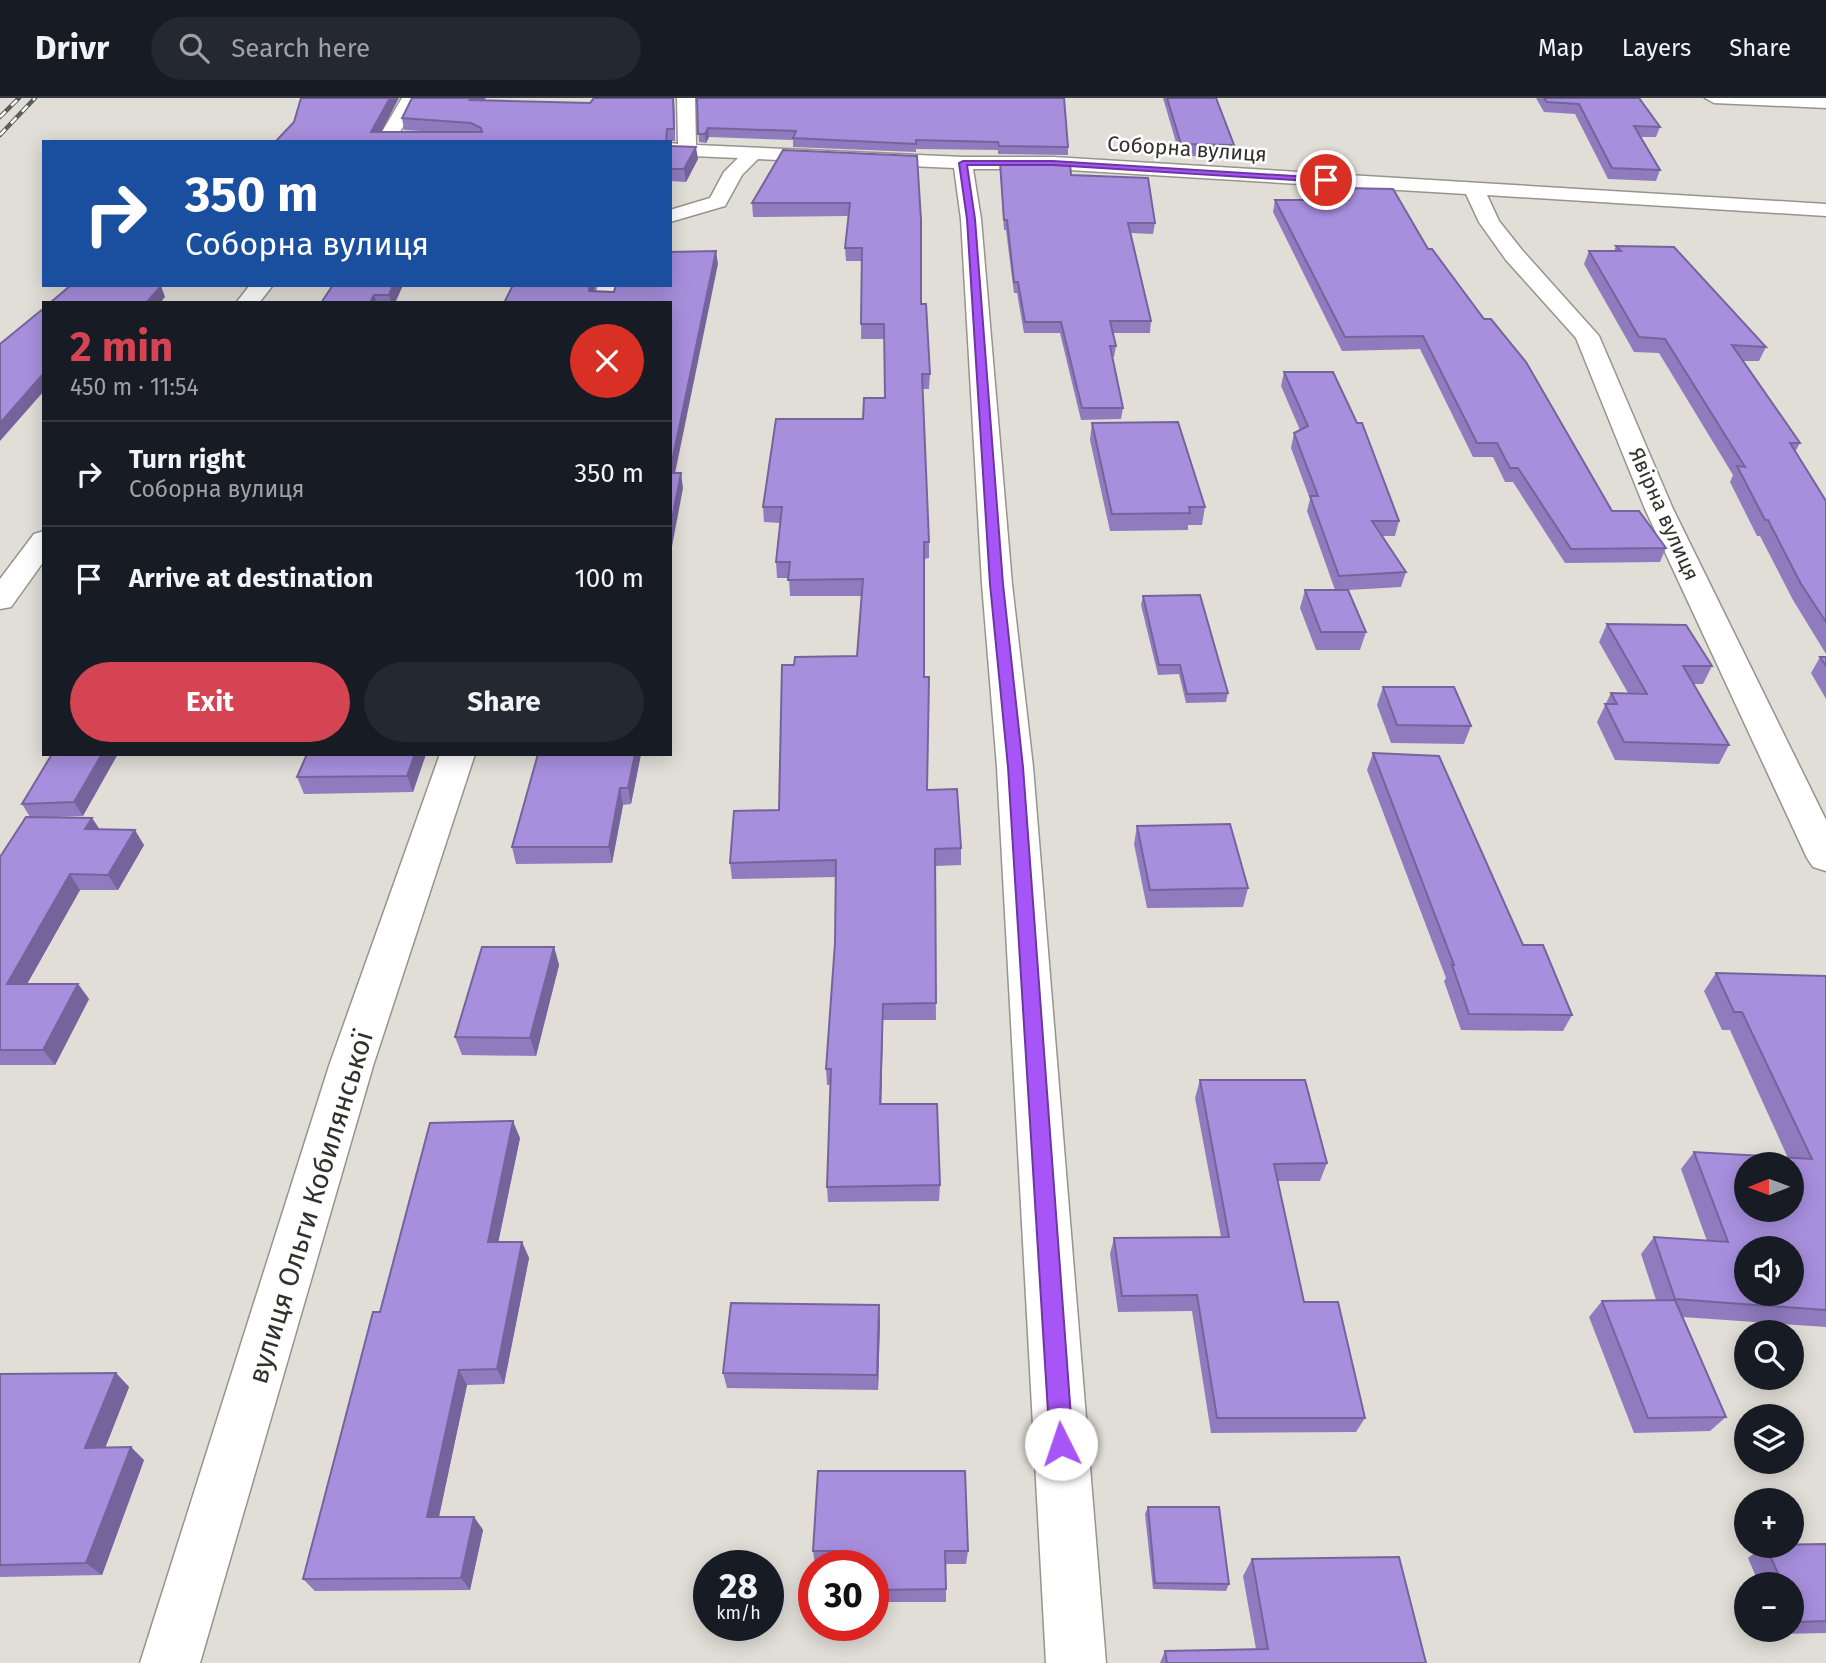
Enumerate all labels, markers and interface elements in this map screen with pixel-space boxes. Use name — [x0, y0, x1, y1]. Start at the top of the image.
search box — [151, 17, 641, 80]
text: Drivr — [35, 28, 109, 68]
icon: search — [175, 29, 213, 67]
text: Search here — [231, 33, 370, 64]
text: Map — [1538, 34, 1584, 62]
text: Layers — [1622, 34, 1691, 62]
text: Share — [1729, 34, 1791, 62]
street label: Соборна вулиця — [1106, 130, 1268, 168]
pin — [1296, 150, 1356, 210]
icon: arrive — [1307, 161, 1345, 199]
text: 350 m — [185, 165, 318, 224]
icon: right — [70, 168, 161, 259]
text: Соборна вулиця — [185, 225, 429, 263]
text: 2 min — [70, 322, 173, 372]
button: close — [570, 324, 644, 398]
text: 450 m · 11:54 — [70, 373, 199, 401]
text: Turn right — [129, 444, 246, 475]
street label: Явірна вулиця — [1623, 444, 1705, 584]
icon: right — [70, 455, 108, 493]
text: 350 m — [574, 458, 644, 489]
text: Соборна вулиця — [129, 475, 304, 503]
icon: arrive — [70, 560, 108, 598]
text: Arrive at destination — [129, 563, 373, 594]
text: 100 m — [575, 563, 644, 594]
button: Exit — [70, 662, 350, 742]
button: Share — [364, 662, 644, 742]
street label: вулиця Ольги Кобилянської — [241, 1026, 380, 1387]
north arrow — [1734, 1152, 1804, 1222]
map controls — [1734, 1152, 1804, 1642]
button: sound — [1734, 1236, 1804, 1306]
button: search — [1734, 1320, 1804, 1390]
button: layers — [1734, 1404, 1804, 1474]
position arrow — [1024, 1407, 1098, 1481]
button: + — [1734, 1488, 1804, 1558]
speed limit sign: 30 — [798, 1550, 889, 1641]
text: 28 — [719, 1565, 758, 1607]
button: − — [1734, 1572, 1804, 1642]
text: km/h — [716, 1602, 761, 1624]

